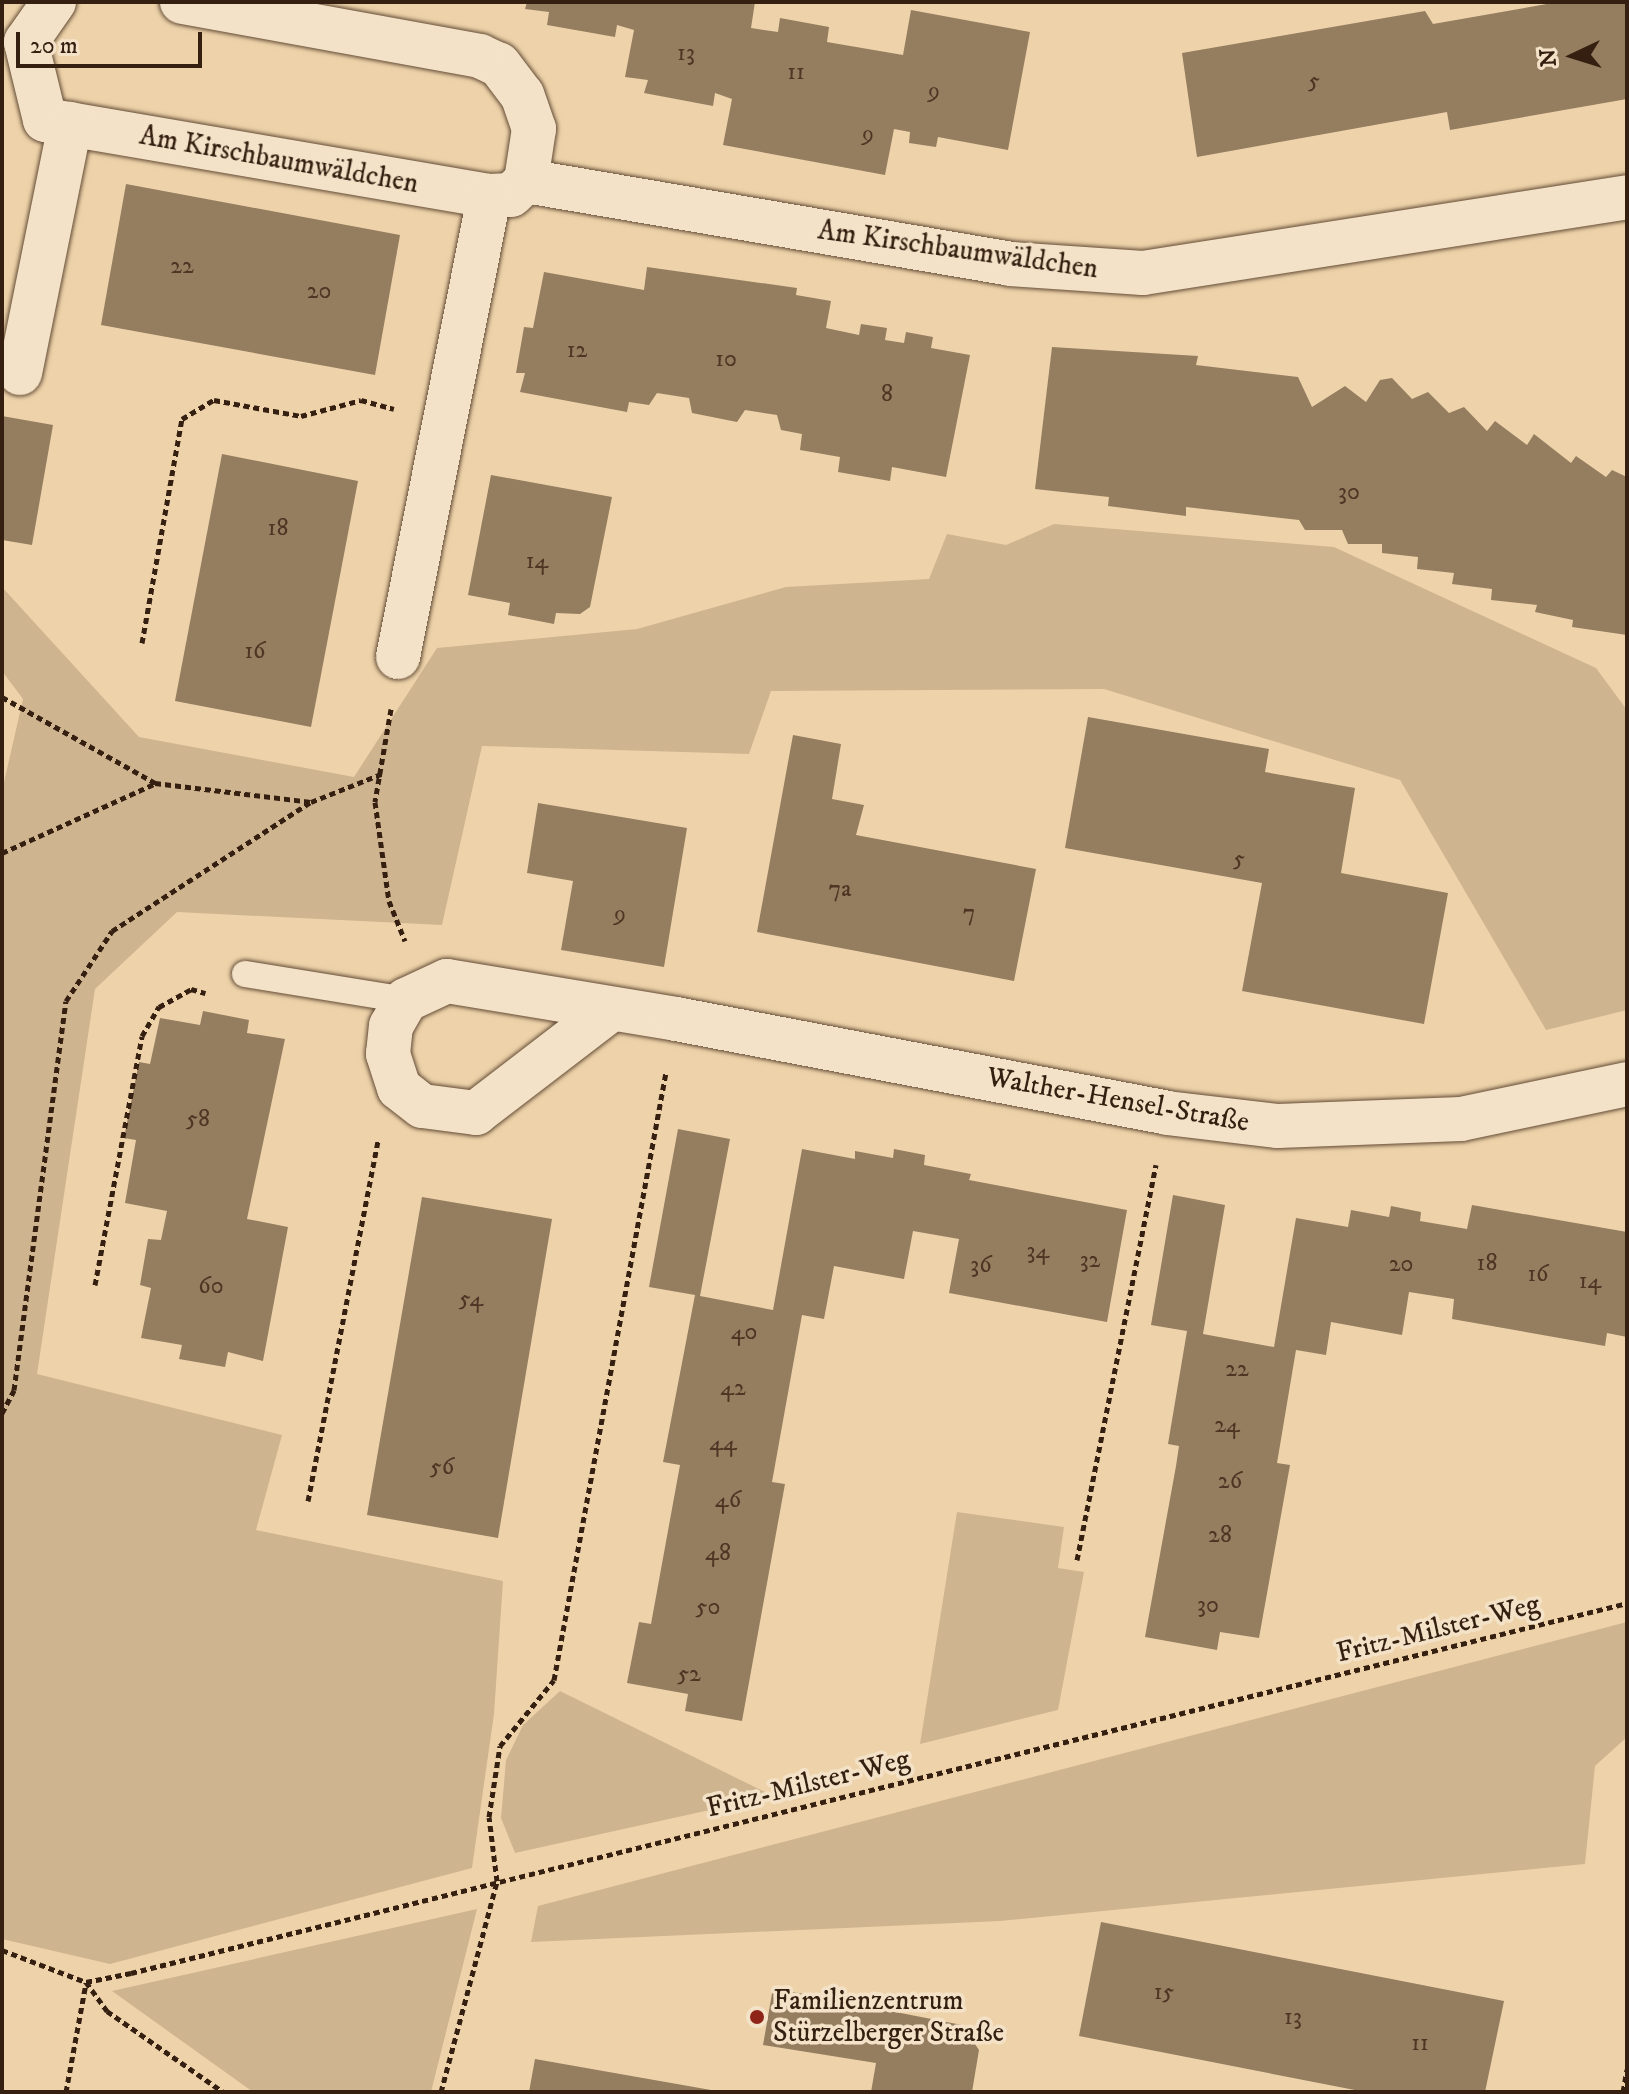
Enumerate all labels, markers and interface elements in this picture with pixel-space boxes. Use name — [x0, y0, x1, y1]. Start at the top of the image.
scale bar — [20, 16, 206, 66]
north arrow — [1533, 16, 1613, 96]
text: 20 m — [30, 31, 78, 61]
house number: 13 — [677, 40, 695, 68]
text: N — [1534, 48, 1563, 68]
house number: 11 — [787, 59, 805, 87]
house number: 5 — [1308, 68, 1320, 96]
house number: 9 — [928, 78, 940, 106]
street label: Am Kirschbaumwäldchen — [137, 119, 421, 201]
house number: 9 — [862, 121, 874, 149]
street label: Am Kirschbaumwäldchen — [816, 214, 1100, 286]
house number: 22 — [170, 253, 194, 281]
house number: 20 — [307, 278, 331, 306]
house number: 12 — [567, 337, 587, 365]
house number: 10 — [715, 346, 737, 374]
house number: 8 — [881, 381, 893, 409]
house number: 30 — [1338, 479, 1360, 507]
house number: 18 — [268, 515, 288, 543]
house number: 14 — [526, 548, 548, 576]
house number: 16 — [244, 638, 266, 666]
house number: 5 — [1233, 846, 1245, 874]
house number: 7a — [829, 876, 851, 904]
house number: 7 — [963, 900, 975, 928]
house number: 9 — [614, 901, 626, 929]
street label: Walther-Hensel-Straße — [984, 1060, 1252, 1140]
house number: 58 — [186, 1106, 210, 1134]
house number: 34 — [1027, 1238, 1049, 1266]
house number: 32 — [1080, 1247, 1100, 1275]
house number: 18 — [1477, 1250, 1497, 1278]
house number: 20 — [1389, 1251, 1413, 1279]
house number: 36 — [970, 1252, 992, 1280]
house number: 16 — [1527, 1261, 1549, 1289]
house number: 14 — [1579, 1268, 1601, 1296]
house number: 60 — [198, 1273, 224, 1301]
house number: 54 — [459, 1286, 483, 1314]
house number: 40 — [731, 1319, 757, 1347]
house number: 22 — [1225, 1356, 1249, 1384]
house number: 42 — [720, 1375, 746, 1403]
house number: 24 — [1214, 1412, 1240, 1440]
house number: 44 — [709, 1430, 737, 1458]
house number: 56 — [430, 1454, 454, 1482]
house number: 26 — [1218, 1468, 1242, 1496]
house number: 46 — [715, 1487, 741, 1515]
house number: 28 — [1208, 1522, 1232, 1550]
house number: 48 — [705, 1540, 731, 1568]
street label: Fritz-Milster-Weg — [1333, 1588, 1543, 1670]
house number: 30 — [1197, 1592, 1219, 1620]
house number: 50 — [696, 1594, 720, 1622]
house number: 52 — [677, 1661, 701, 1689]
street label: Fritz-Milster-Weg — [703, 1743, 913, 1825]
house number: 15 — [1154, 1979, 1174, 2007]
place label: Familienzentrum Stürzelberger Straße — [773, 1984, 1004, 2050]
house number: 13 — [1284, 2004, 1302, 2032]
marker: Familienzentrum Stürzelberger Straße — [748, 2008, 766, 2026]
house number: 11 — [1411, 2030, 1429, 2058]

